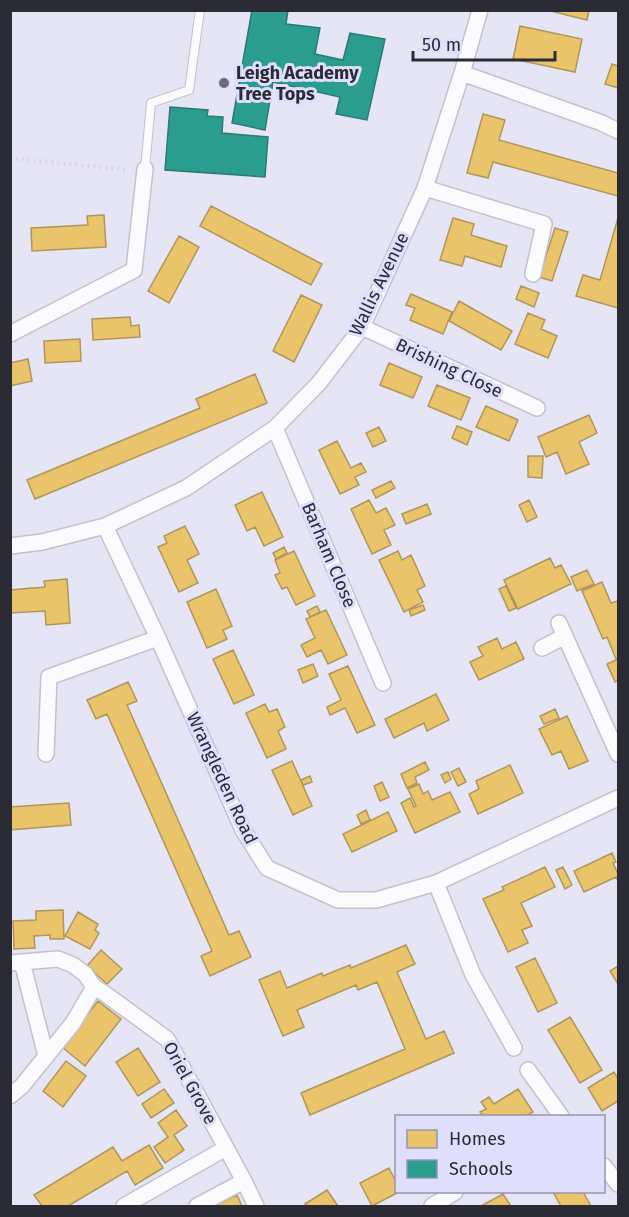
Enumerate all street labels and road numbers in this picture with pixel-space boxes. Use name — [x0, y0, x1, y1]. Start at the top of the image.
street label: Wallis Avenue — [344, 229, 414, 339]
street label: Brishing Close — [392, 334, 506, 402]
street label: Barham Close — [297, 499, 361, 611]
street label: Wrangleden Road — [182, 708, 262, 848]
street label: Oriel Grove — [158, 1038, 222, 1128]

